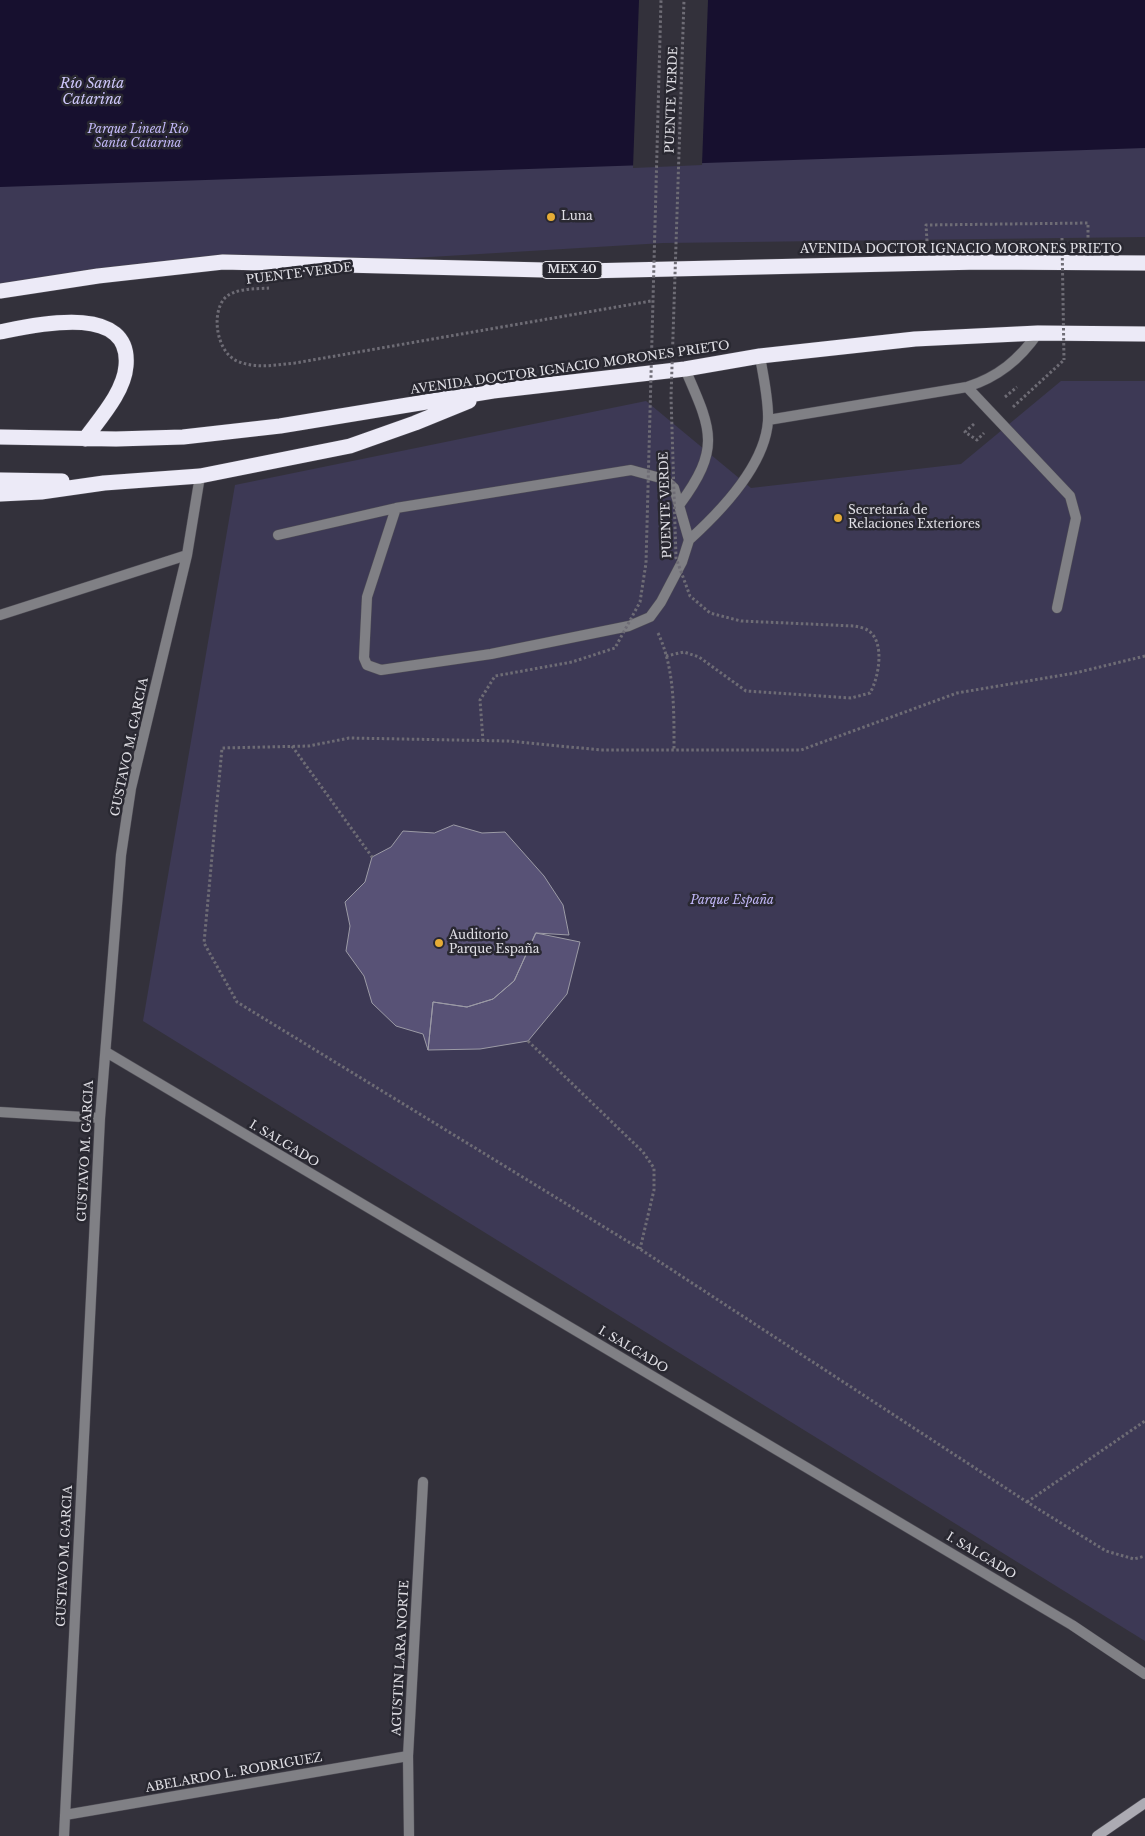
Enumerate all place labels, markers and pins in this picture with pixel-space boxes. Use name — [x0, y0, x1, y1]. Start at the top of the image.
place label: Luna — [561, 210, 593, 224]
marker: Luna — [545, 211, 557, 223]
place label: Secretaría de Relaciones Exteriores — [848, 504, 980, 532]
marker: Secretaría de Relaciones Exteriores — [832, 512, 844, 524]
place label: Auditorio Parque España — [449, 929, 539, 957]
marker: Auditorio Parque España — [433, 937, 445, 949]

